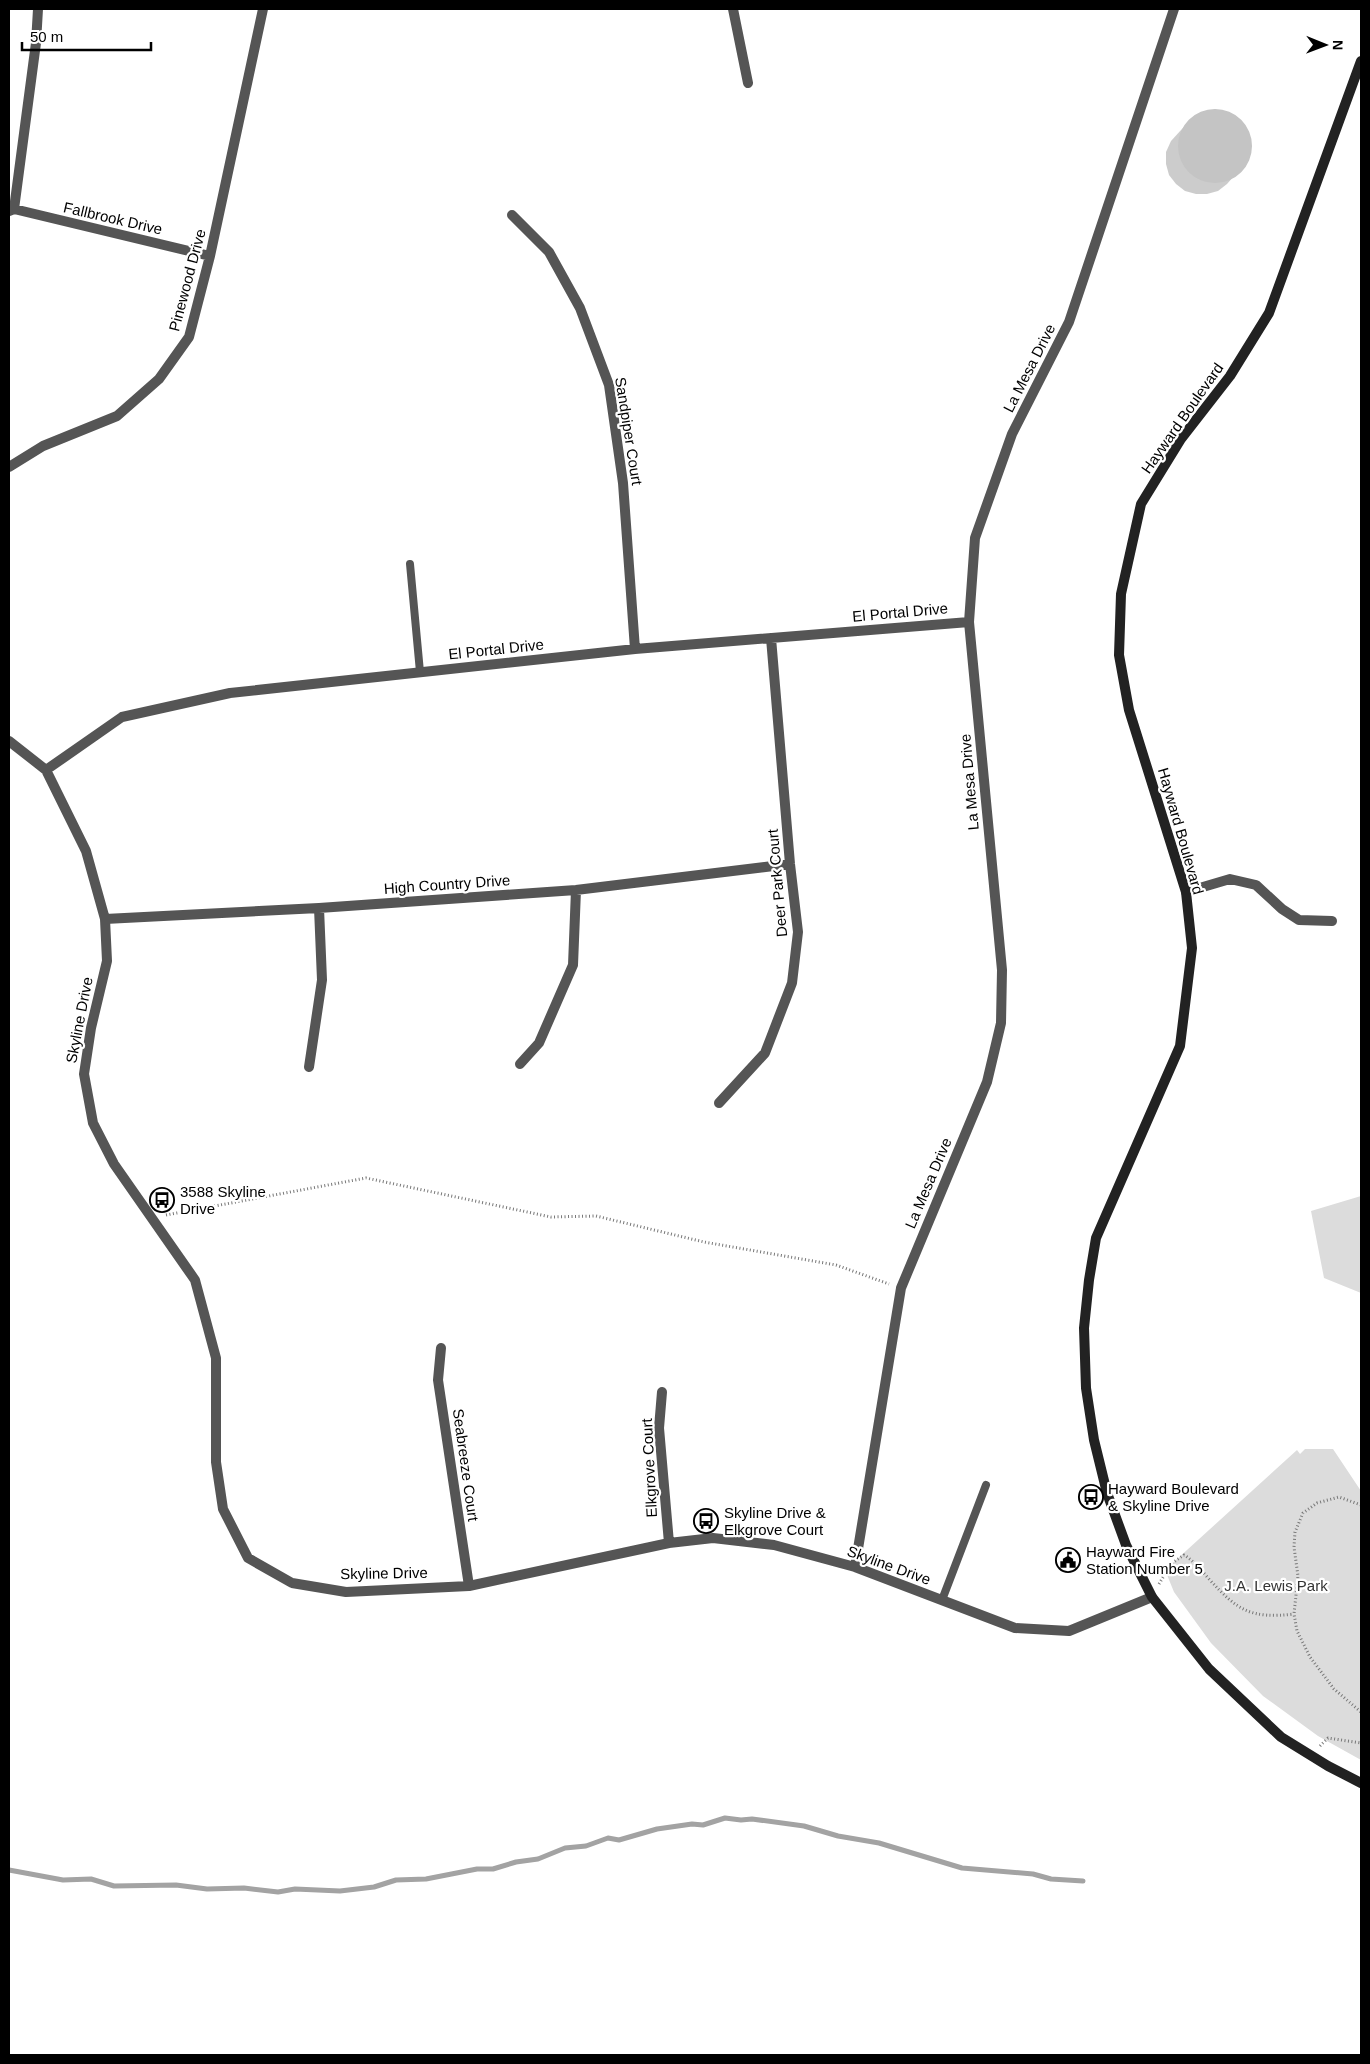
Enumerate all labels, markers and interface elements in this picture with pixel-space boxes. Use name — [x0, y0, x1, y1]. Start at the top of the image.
scale bar — [22, 20, 151, 52]
north arrow — [1300, 20, 1350, 70]
text: 50 m — [30, 28, 63, 45]
text: N — [1330, 40, 1346, 50]
street label: Fallbrook Drive — [62, 198, 164, 238]
street label: Pinewood Drive — [165, 227, 209, 333]
street label: La Mesa Drive — [999, 321, 1059, 415]
street label: Hayward Boulevard — [1137, 360, 1227, 476]
street label: Sandpiper Court — [612, 376, 646, 487]
street label: El Portal Drive — [852, 599, 948, 625]
street label: El Portal Drive — [447, 636, 545, 662]
street label: La Mesa Drive — [956, 733, 982, 831]
street label: Hayward Boulevard — [1155, 766, 1207, 896]
street label: Deer Park Court — [764, 827, 790, 938]
street label: High Country Drive — [383, 871, 511, 897]
street label: Skyline Drive — [62, 975, 96, 1065]
street label: La Mesa Drive — [901, 1135, 955, 1231]
place label: 3588 Skyline Drive — [180, 1183, 266, 1217]
bus stop icon: 3588 Skyline Drive — [149, 1187, 175, 1213]
street label: Seabreeze Court — [450, 1408, 482, 1523]
street label: Elkgrove Court — [638, 1417, 660, 1518]
place label: Hayward Boulevard & Skyline Drive — [1108, 1480, 1239, 1514]
bus stop icon: Hayward Boulevard & Skyline Drive — [1078, 1484, 1104, 1510]
place label: Skyline Drive & Elkgrove Court — [724, 1504, 826, 1538]
bus stop icon: Skyline Drive & Elkgrove Court — [693, 1508, 719, 1534]
street label: Skyline Drive — [845, 1542, 933, 1588]
place label: Hayward Fire Station Number 5 — [1086, 1543, 1203, 1577]
public building icon: Hayward Fire Station Number 5 — [1055, 1547, 1081, 1573]
street label: Skyline Drive — [340, 1564, 428, 1582]
park label: J.A. Lewis Park — [1224, 1577, 1328, 1594]

